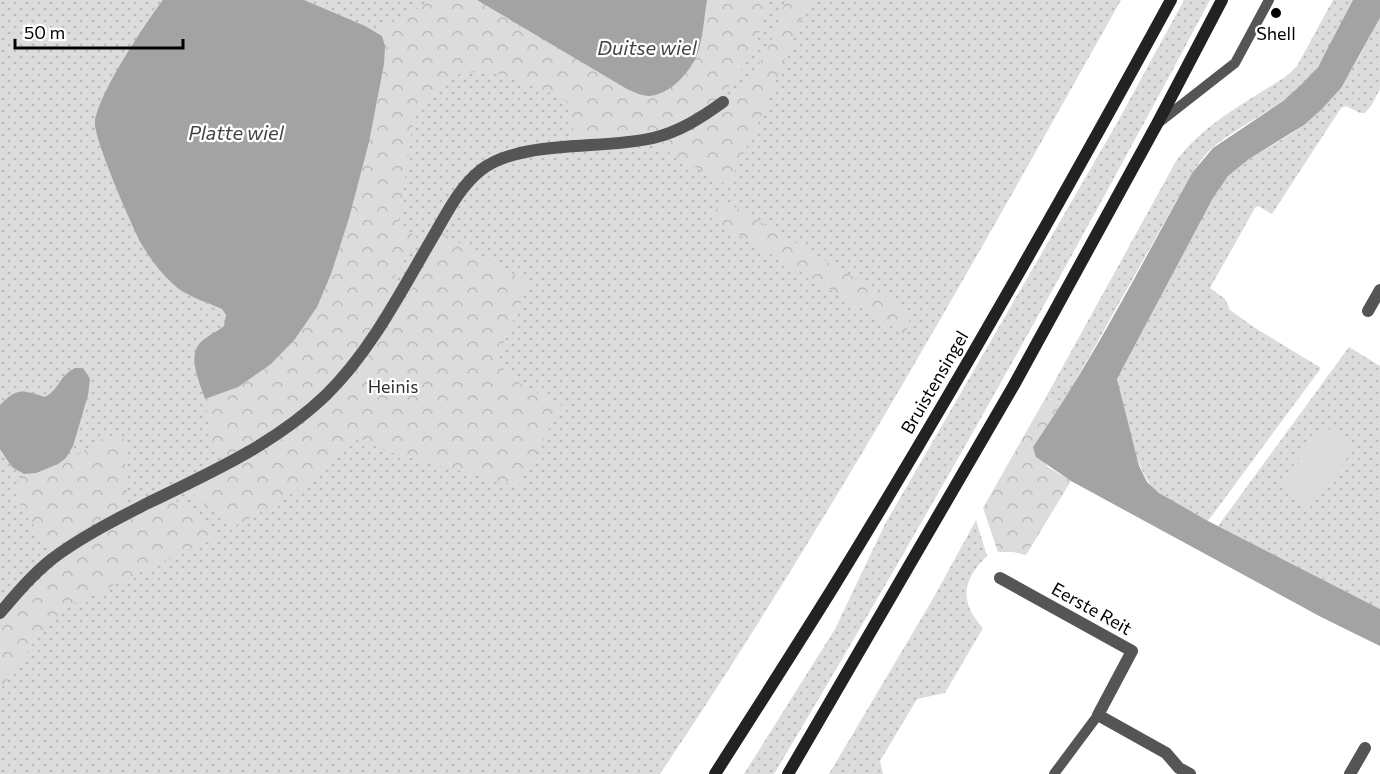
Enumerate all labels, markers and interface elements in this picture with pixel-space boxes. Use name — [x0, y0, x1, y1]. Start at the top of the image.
marker: Shell — [1269, 6, 1283, 20]
scale bar — [15, 12, 183, 50]
text: 50 m — [24, 21, 65, 43]
place label: Shell — [1256, 22, 1296, 44]
water label: Duitse wiel — [597, 35, 698, 59]
water label: Platte wiel — [188, 120, 285, 144]
street label: Bruistensingel — [896, 327, 972, 437]
park label: Heinis — [368, 375, 418, 397]
street label: Eerste Reit — [1048, 577, 1136, 639]

